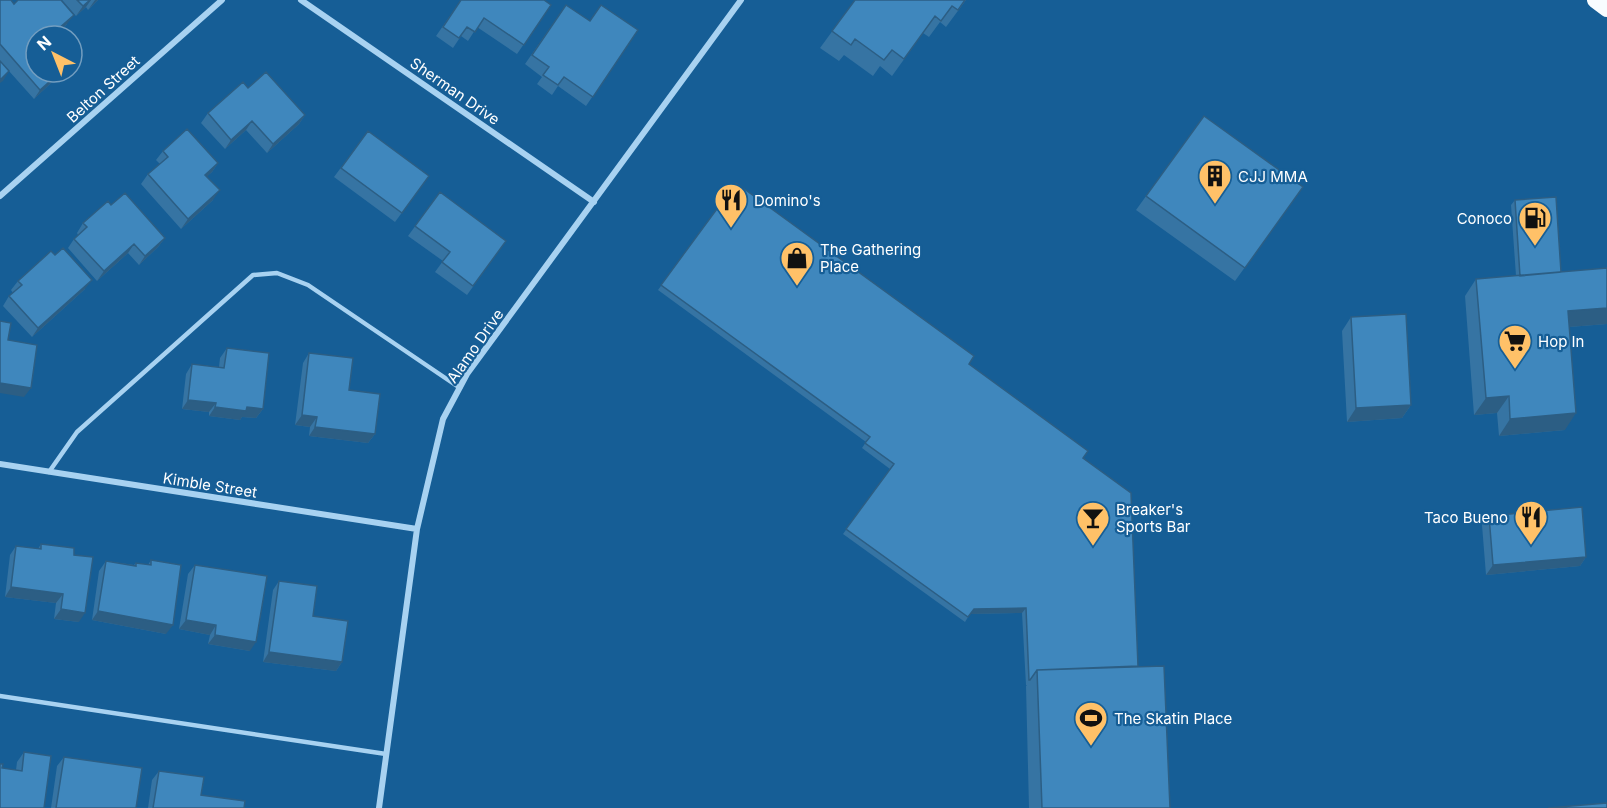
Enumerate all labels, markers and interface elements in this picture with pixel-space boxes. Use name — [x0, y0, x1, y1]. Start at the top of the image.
north arrow — [24, 24, 84, 84]
text: N — [33, 31, 55, 54]
street label: Belton Street — [63, 51, 143, 127]
street label: Sherman Drive — [407, 53, 503, 129]
building icon: CJJ MMA — [1197, 158, 1233, 205]
place label: CJJ MMA — [1238, 167, 1308, 186]
restaurant icon: Domino's — [713, 182, 749, 229]
place label: Domino's — [754, 191, 821, 210]
fuel station icon: Conoco — [1517, 200, 1553, 247]
place label: Conoco — [1457, 209, 1512, 228]
shop icon: The Gathering Place — [779, 240, 815, 287]
place label: The Gathering Place — [820, 240, 921, 276]
street label: Alamo Drive — [443, 305, 507, 387]
supermarket icon: Hop In — [1497, 323, 1533, 370]
place label: Hop In — [1538, 332, 1584, 351]
street label: Kimble Street — [161, 468, 259, 502]
restaurant icon: Taco Bueno — [1513, 499, 1549, 546]
bar icon: Breaker's Sports Bar — [1075, 500, 1111, 547]
place label: Breaker's Sports Bar — [1116, 500, 1191, 536]
place label: Taco Bueno — [1424, 508, 1508, 527]
sports icon: The Skatin Place — [1073, 700, 1109, 747]
place label: The Skatin Place — [1114, 709, 1232, 728]

